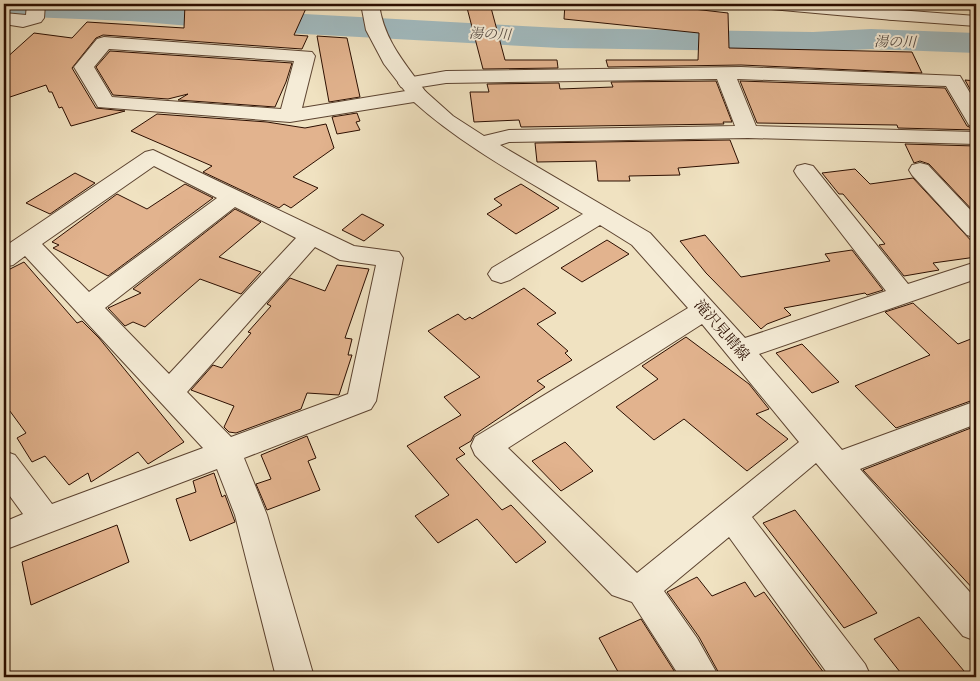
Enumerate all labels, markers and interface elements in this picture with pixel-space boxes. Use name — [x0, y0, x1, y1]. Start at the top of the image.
water label: 湯の川 — [469, 23, 513, 45]
water label: 湯の川 — [874, 32, 918, 52]
street label: 滝沢見晴線 — [690, 295, 754, 365]

